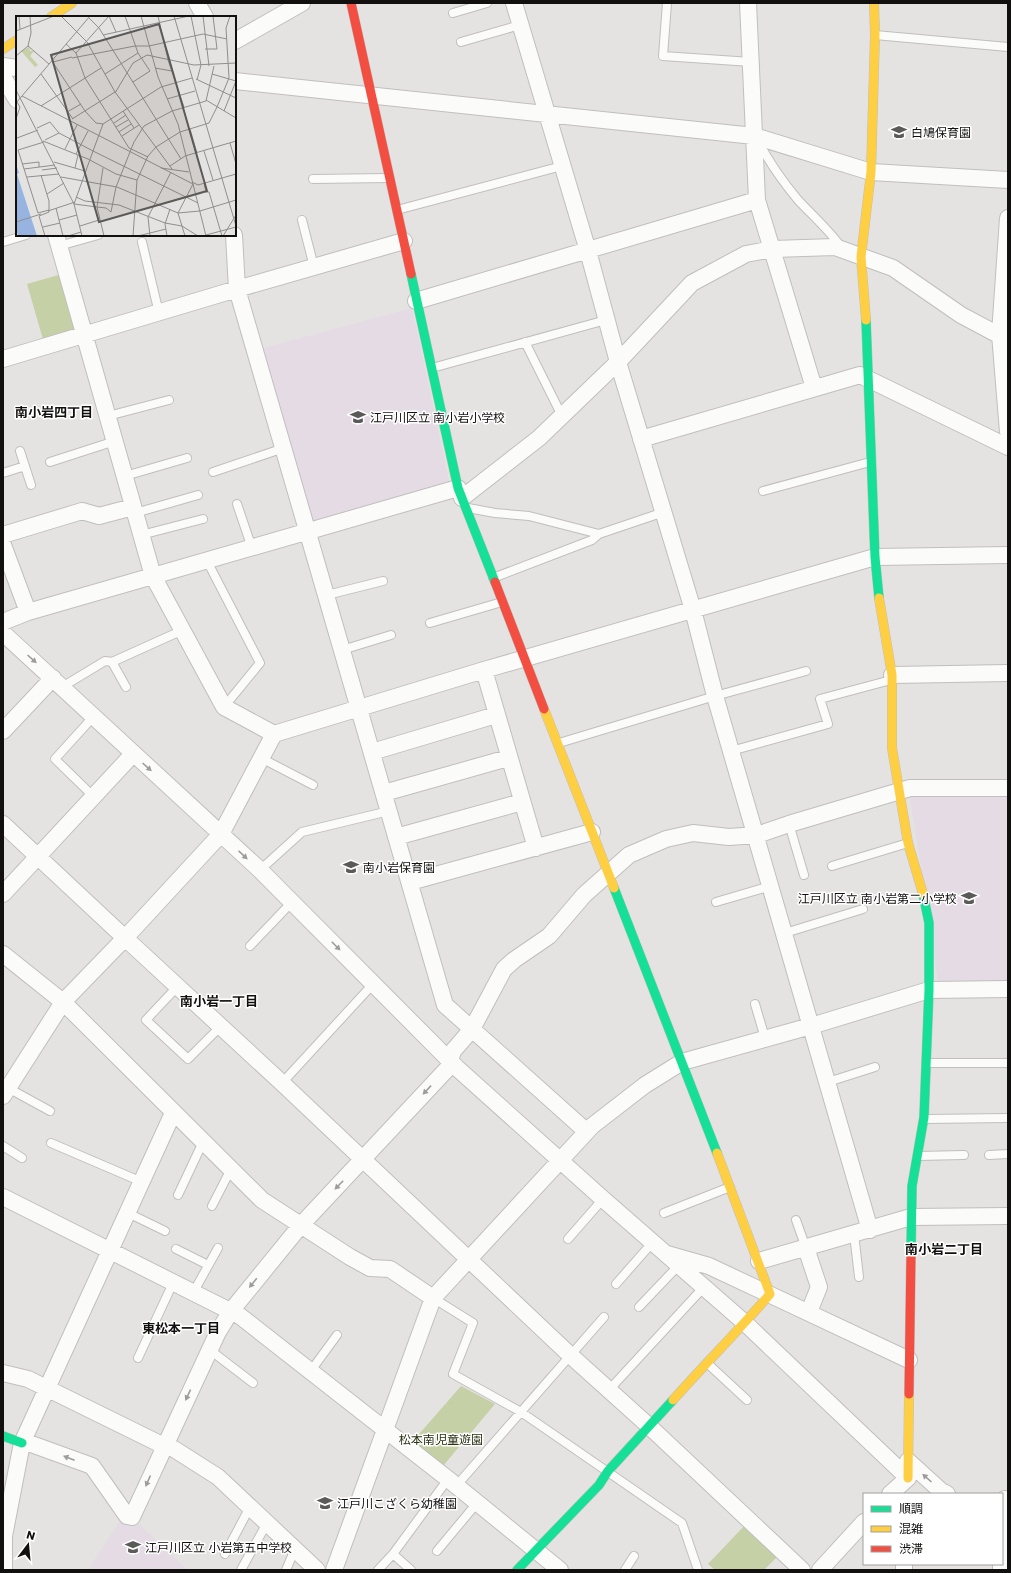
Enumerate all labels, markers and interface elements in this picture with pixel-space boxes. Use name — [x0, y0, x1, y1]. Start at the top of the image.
inset map — [16, 16, 236, 236]
school or university icon: 白鳩保育園 — [890, 123, 908, 141]
place label: 白鳩保育園 — [911, 124, 971, 141]
district label: 南小岩四丁目 — [15, 403, 93, 422]
school or university icon: 江戸川区立 南小岩小学校 — [349, 408, 367, 426]
place label: 江戸川区立 南小岩小学校 — [370, 409, 505, 426]
one-way arrow — [27, 655, 37, 664]
one-way arrow — [143, 762, 152, 771]
one-way arrow — [238, 850, 248, 860]
school or university icon: 南小岩保育園 — [342, 858, 360, 876]
place label: 南小岩保育園 — [363, 859, 435, 876]
school or university icon: 江戸川区立 南小岩第二小学校 — [960, 889, 978, 907]
place label: 江戸川区立 南小岩第二小学校 — [798, 890, 957, 907]
one-way arrow — [331, 941, 341, 951]
district label: 南小岩一丁目 — [180, 992, 258, 1011]
one-way arrow — [423, 1085, 432, 1096]
one-way arrow — [335, 1181, 344, 1190]
district label: 南小岩二丁目 — [905, 1240, 983, 1259]
one-way arrow — [249, 1278, 258, 1289]
district label: 東松本一丁目 — [142, 1319, 220, 1338]
one-way arrow — [185, 1389, 191, 1401]
park label: 松本南児童遊園 — [399, 1431, 483, 1448]
one-way arrow — [63, 1454, 75, 1460]
one-way arrow — [922, 1474, 932, 1483]
one-way arrow — [145, 1475, 151, 1487]
legend — [863, 1493, 1003, 1565]
school or university icon: 江戸川こざくら幼稚園 — [316, 1494, 334, 1512]
place label: 江戸川こざくら幼稚園 — [337, 1495, 457, 1512]
text: 順調 — [899, 1500, 923, 1517]
text: 混雑 — [899, 1520, 923, 1537]
north arrow — [8, 1525, 48, 1565]
text: N — [25, 1527, 37, 1544]
school or university icon: 江戸川区立 小岩第五中学校 — [124, 1538, 142, 1556]
place label: 江戸川区立 小岩第五中学校 — [145, 1539, 292, 1556]
text: 渋滞 — [899, 1540, 923, 1557]

